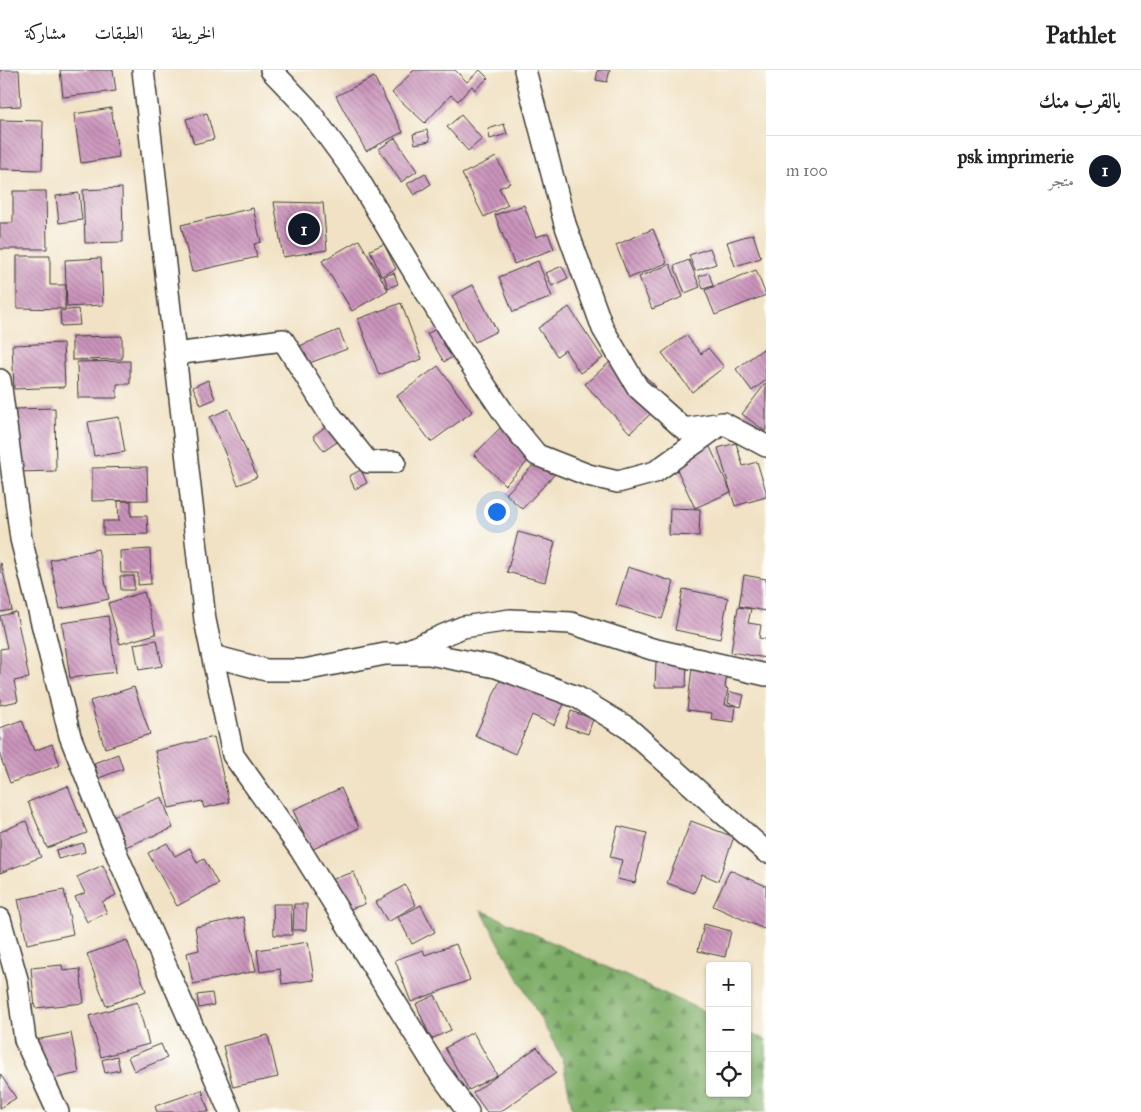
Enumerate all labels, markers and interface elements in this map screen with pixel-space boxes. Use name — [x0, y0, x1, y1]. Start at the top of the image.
text: Pathlet — [1046, 20, 1116, 50]
text: مشاركة — [25, 22, 66, 44]
text: الطبقات — [94, 22, 143, 44]
text: الخريطة — [171, 22, 215, 44]
text: بالقرب منك — [1039, 88, 1121, 114]
text: psk imprimerie — [958, 145, 1074, 168]
text: 100 m — [786, 161, 828, 180]
text: 1 — [1102, 161, 1108, 180]
text: متجر — [1049, 171, 1074, 190]
pin: 1 — [288, 210, 320, 248]
your location — [484, 499, 510, 525]
map controls — [706, 962, 751, 1097]
button: + — [706, 962, 751, 1007]
button: − — [706, 1007, 751, 1052]
button: locate — [706, 1052, 751, 1097]

